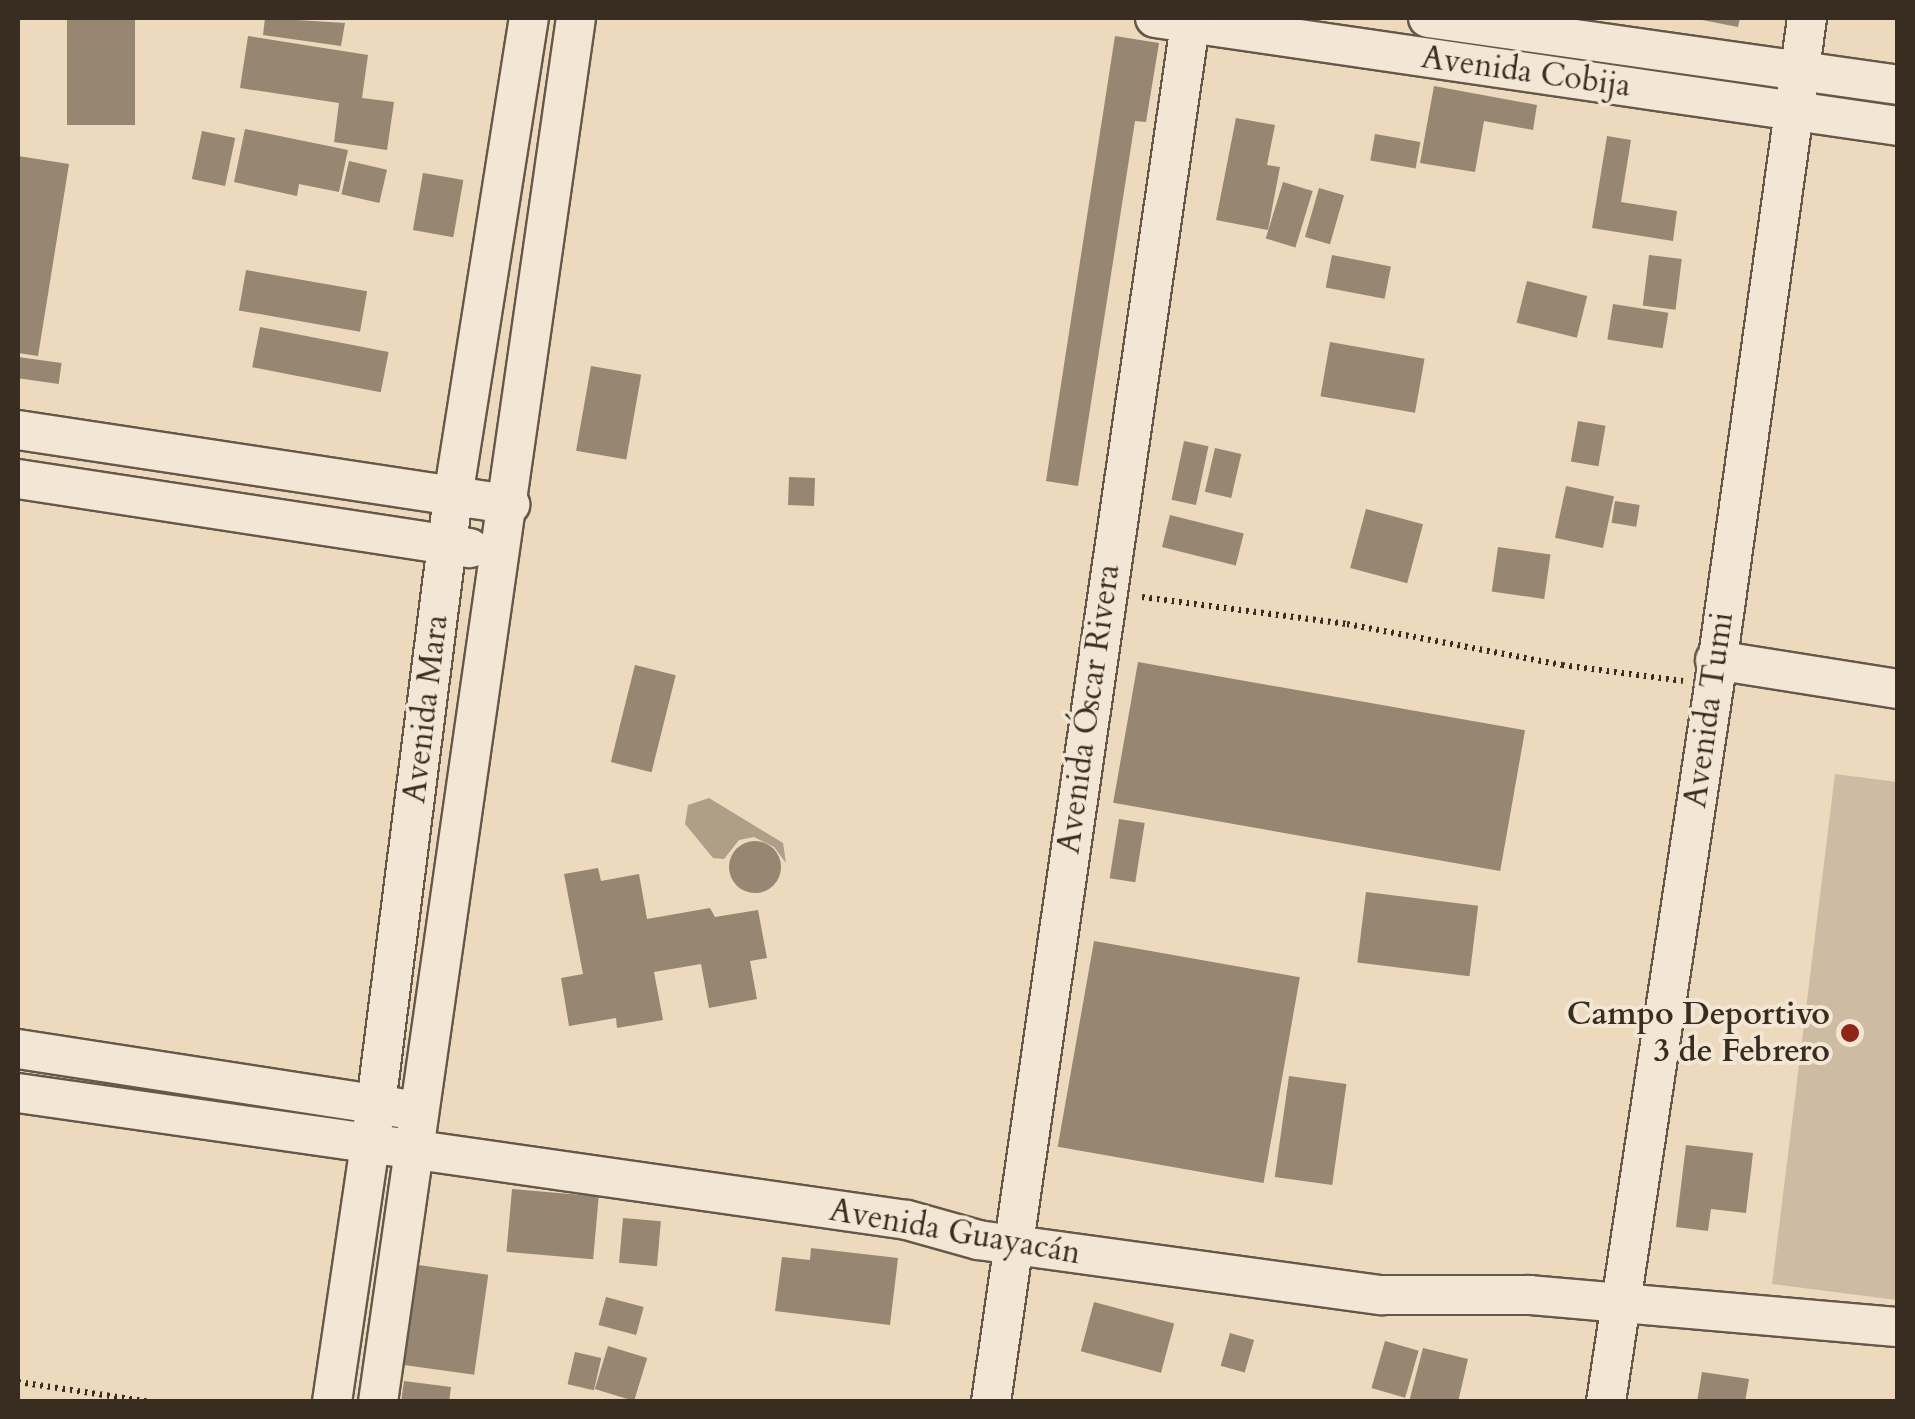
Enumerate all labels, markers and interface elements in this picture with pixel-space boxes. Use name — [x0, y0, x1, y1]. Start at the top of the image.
street label: Avenida Cobija — [1419, 38, 1633, 106]
street label: Avenida Óscar Rivera — [1050, 562, 1128, 856]
street label: Avenida Tumi — [1676, 610, 1742, 810]
street label: Avenida Mara — [395, 613, 457, 805]
place label: Campo Deportivo 3 de Febrero — [1567, 996, 1830, 1071]
marker: Campo Deportivo 3 de Febrero — [1839, 1022, 1861, 1044]
street label: Avenida Guayacán — [827, 1191, 1083, 1273]

